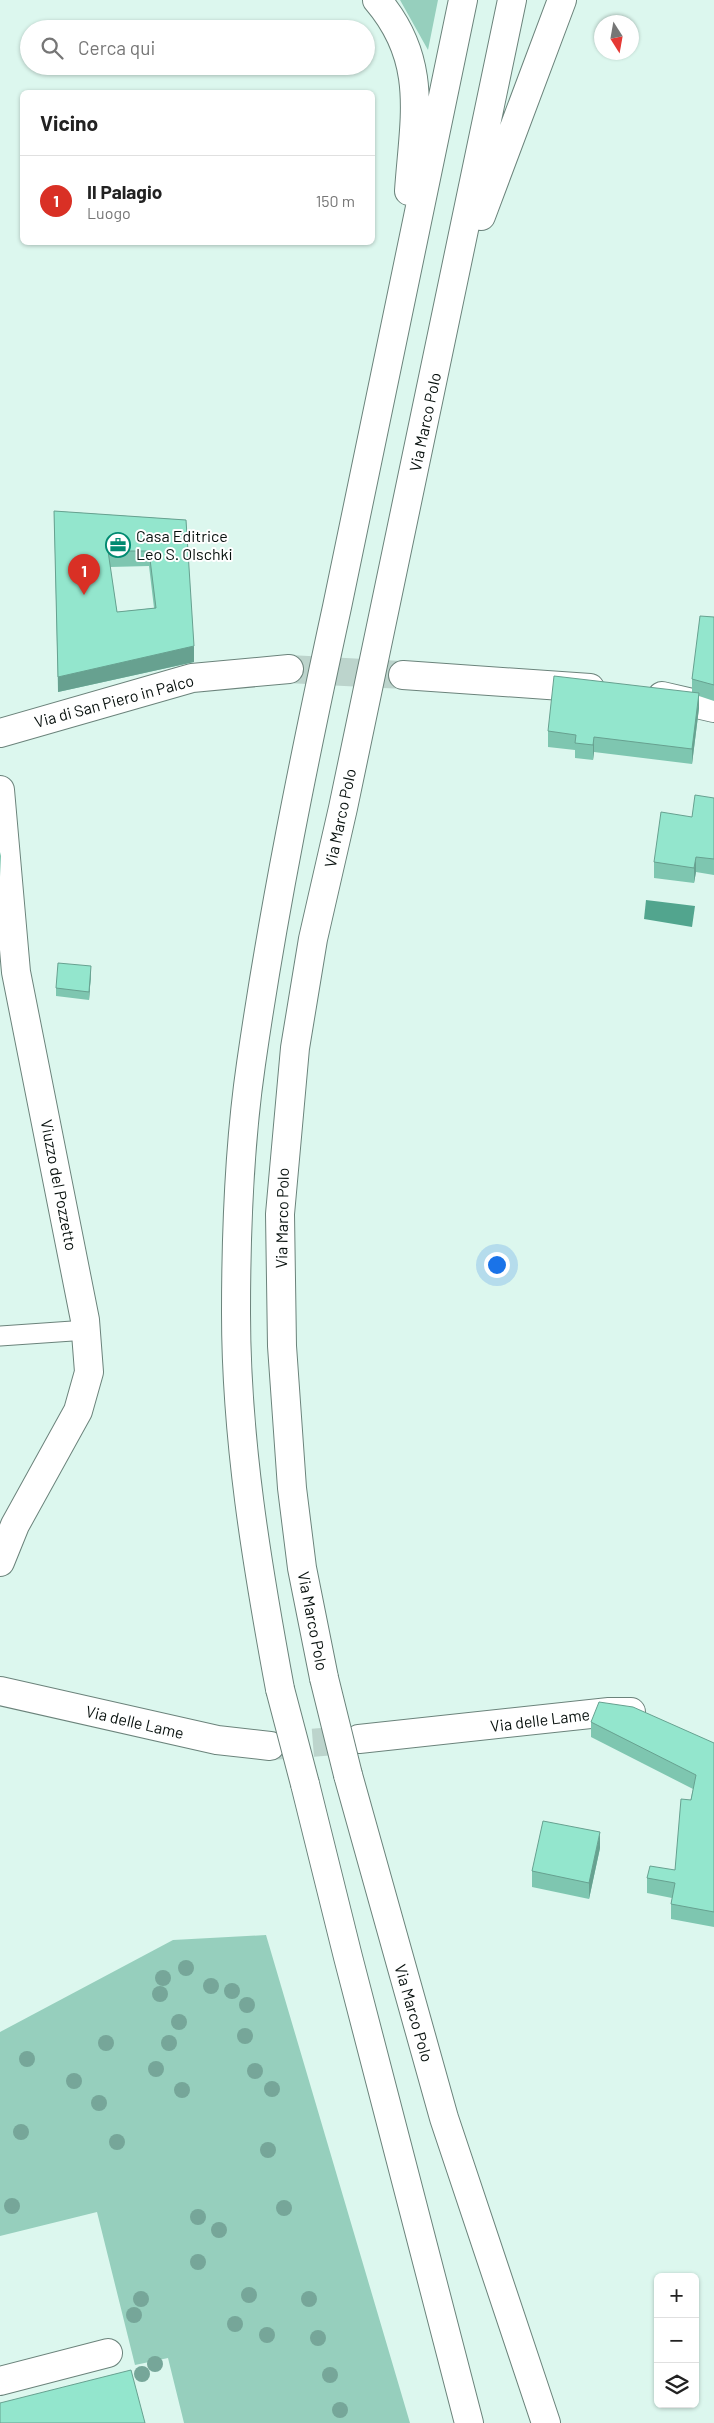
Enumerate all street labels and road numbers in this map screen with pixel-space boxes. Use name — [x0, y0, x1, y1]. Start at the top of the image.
street label: Via Marco Polo — [405, 371, 444, 473]
street label: Via di San Piero in Palco — [32, 670, 196, 731]
street label: Via Marco Polo — [320, 767, 359, 869]
street label: Viuzzo del Pozzetto — [37, 1118, 82, 1252]
street label: Via Marco Polo — [271, 1167, 292, 1269]
street label: Via Marco Polo — [295, 1570, 332, 1672]
street label: Via delle Lame — [84, 1701, 186, 1742]
street label: Via delle Lame — [489, 1704, 591, 1735]
street label: Via Marco Polo — [391, 1962, 437, 2064]

